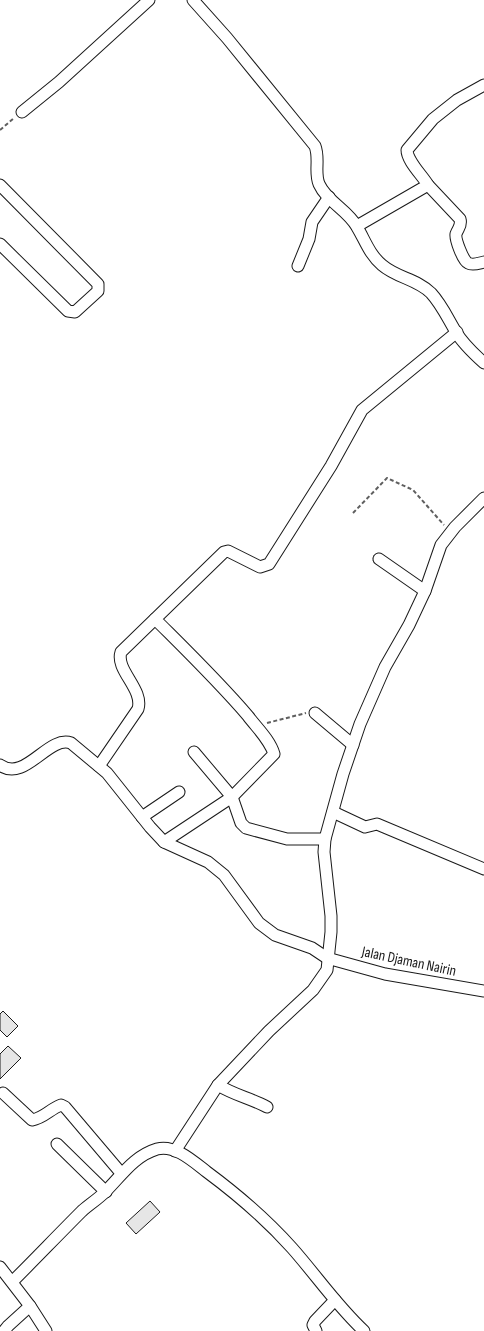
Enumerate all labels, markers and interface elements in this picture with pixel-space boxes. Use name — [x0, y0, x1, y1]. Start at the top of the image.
street label: Jalan Djaman Nairin — [359, 942, 458, 981]

